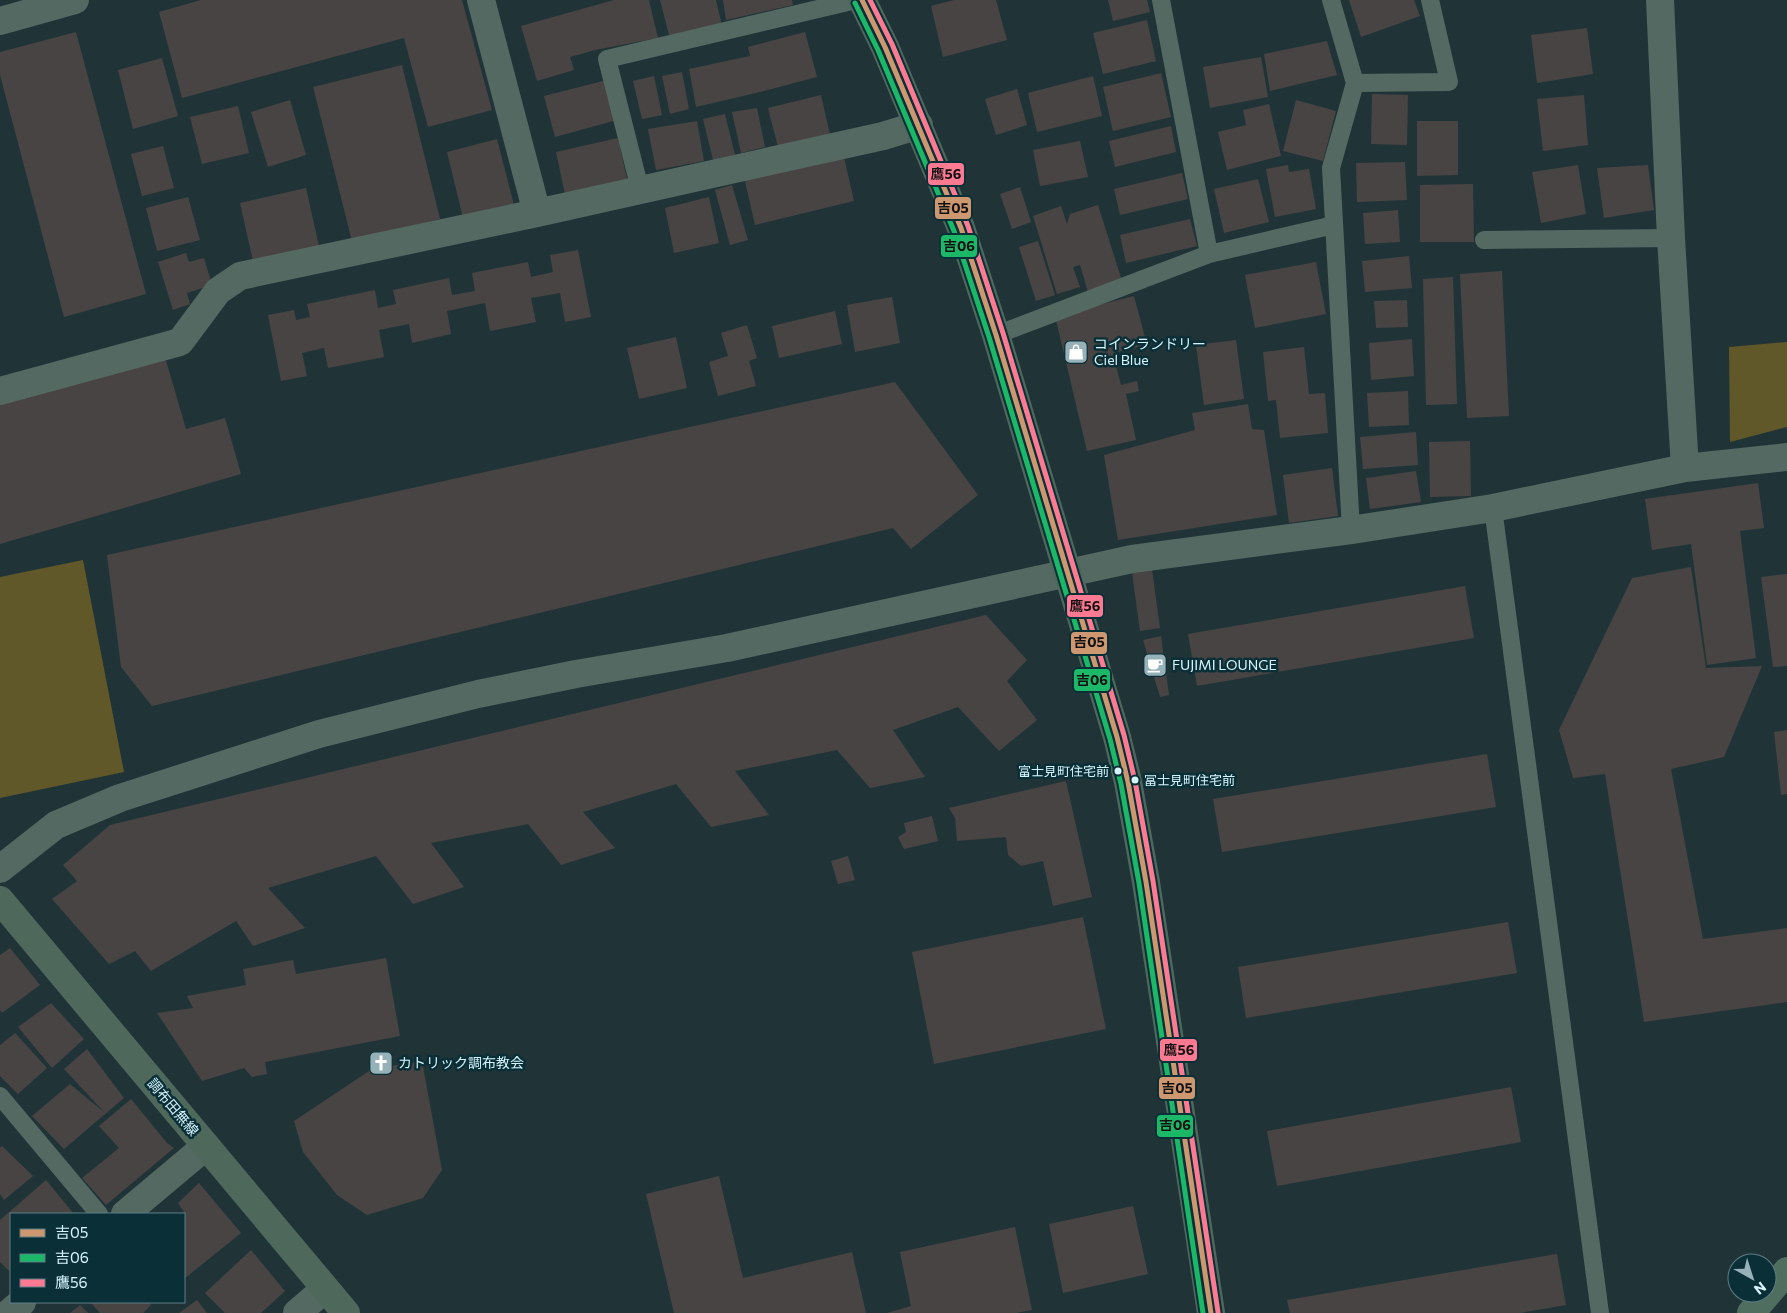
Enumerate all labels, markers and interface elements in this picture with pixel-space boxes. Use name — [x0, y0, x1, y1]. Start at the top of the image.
line badge: 鷹56 — [927, 162, 965, 186]
text: 鷹56 — [931, 165, 962, 182]
line badge: 吉05 — [934, 196, 972, 220]
text: 吉05 — [937, 199, 969, 216]
line badge: 吉06 — [940, 234, 978, 258]
text: 吉06 — [943, 237, 975, 254]
place label: コインランドリー Ciel Blue — [1094, 335, 1206, 368]
shop icon: コインランドリー Ciel Blue — [1063, 339, 1089, 365]
line badge: 鷹56 — [1066, 594, 1104, 618]
text: 鷹56 — [1070, 597, 1101, 614]
line badge: 吉05 — [1070, 631, 1108, 655]
text: 吉05 — [1073, 633, 1105, 650]
cafe icon: FUJIMI LOUNGE — [1142, 652, 1168, 678]
place label: FUJIMI LOUNGE — [1172, 656, 1277, 673]
line badge: 吉06 — [1073, 668, 1111, 692]
text: 吉06 — [1076, 671, 1108, 688]
place label: 富士見町住宅前 — [1018, 763, 1109, 779]
marker: 富士見町住宅前 — [1113, 766, 1123, 776]
place label: 冨士見町住宅前 — [1144, 772, 1235, 788]
marker: 冨士見町住宅前 — [1130, 775, 1140, 785]
line badge: 鷹56 — [1159, 1038, 1198, 1062]
text: 鷹56 — [1164, 1041, 1195, 1058]
church icon: カトリック調布教会 — [368, 1050, 394, 1076]
place label: カトリック調布教会 — [398, 1054, 524, 1071]
street label: 調布田無線 — [144, 1074, 202, 1139]
line badge: 吉05 — [1158, 1076, 1196, 1100]
text: 吉05 — [1161, 1079, 1193, 1096]
line badge: 吉06 — [1156, 1114, 1194, 1138]
text: 吉06 — [1159, 1116, 1191, 1133]
legend — [10, 1213, 185, 1303]
text: 吉05 — [55, 1223, 88, 1241]
text: 吉06 — [55, 1248, 89, 1266]
north arrow — [1727, 1253, 1777, 1303]
text: 鷹56 — [55, 1273, 88, 1291]
text: N — [1751, 1279, 1770, 1298]

